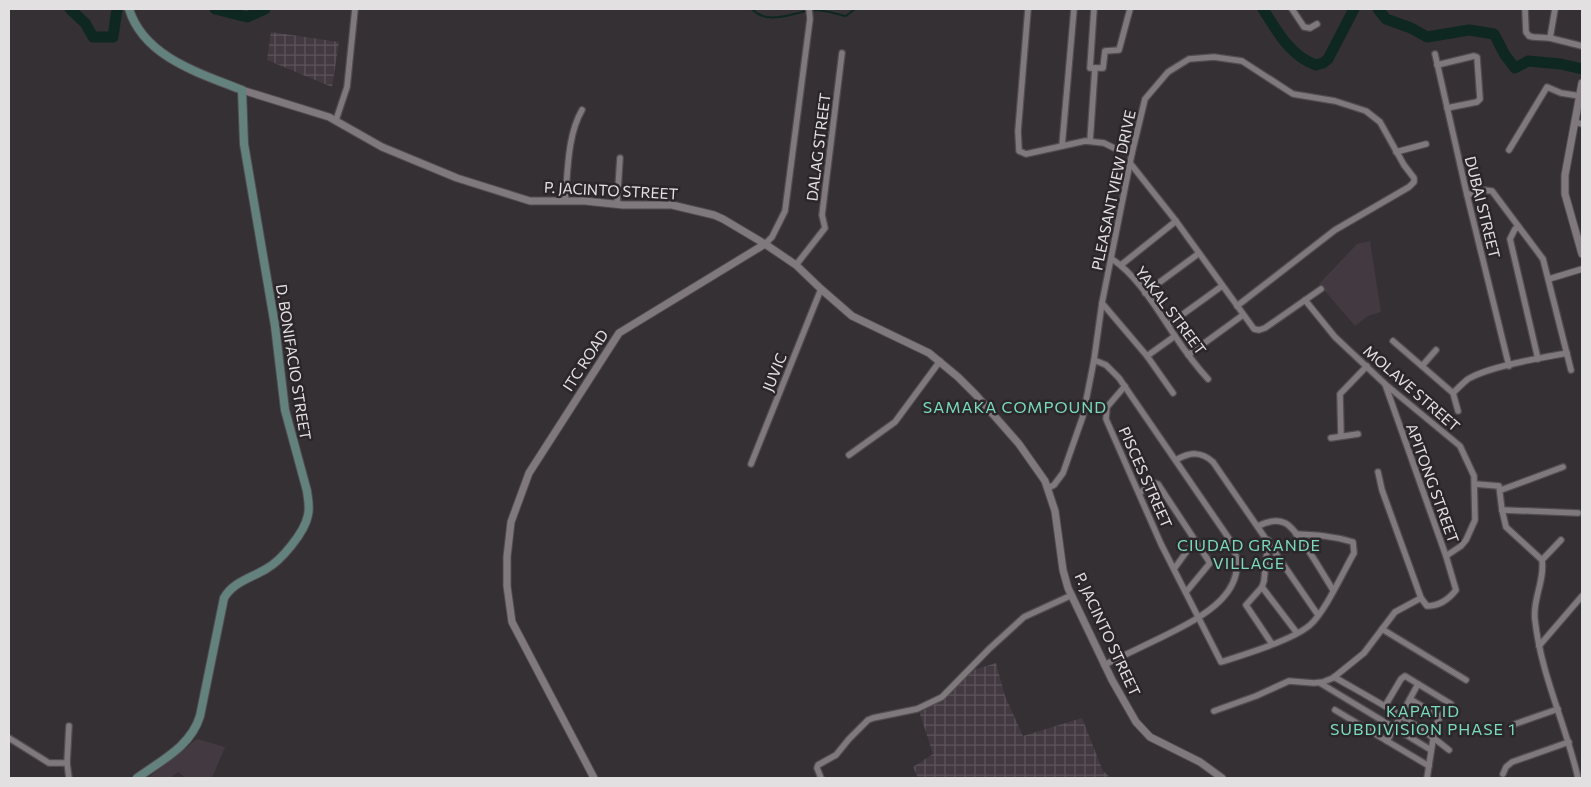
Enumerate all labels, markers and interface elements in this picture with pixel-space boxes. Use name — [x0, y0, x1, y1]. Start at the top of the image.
street label: DALAG STREET — [802, 91, 834, 202]
street label: PLEASANTVIEW DRIVE — [1087, 108, 1139, 272]
street label: DUBAI STREET — [1462, 154, 1504, 260]
street label: P. JACINTO STREET — [543, 177, 679, 203]
street label: YAKAL STREET — [1132, 262, 1210, 358]
street label: D. BONIFACIO STREET — [273, 283, 315, 442]
street label: ITC ROAD — [559, 326, 611, 394]
street label: MOLAVE STREET — [1360, 341, 1464, 435]
street label: JUVIC — [758, 350, 790, 394]
district label: SAMAKA COMPOUND — [923, 397, 1107, 416]
street label: APITONG STREET — [1403, 421, 1463, 546]
street label: PISCES STREET — [1116, 424, 1177, 531]
district label: CIUDAD GRANDE VILLAGE — [1177, 535, 1321, 572]
street label: P. JACINTO STREET — [1071, 569, 1145, 699]
district label: KAPATID SUBDIVISION PHASE 1 — [1330, 701, 1516, 738]

